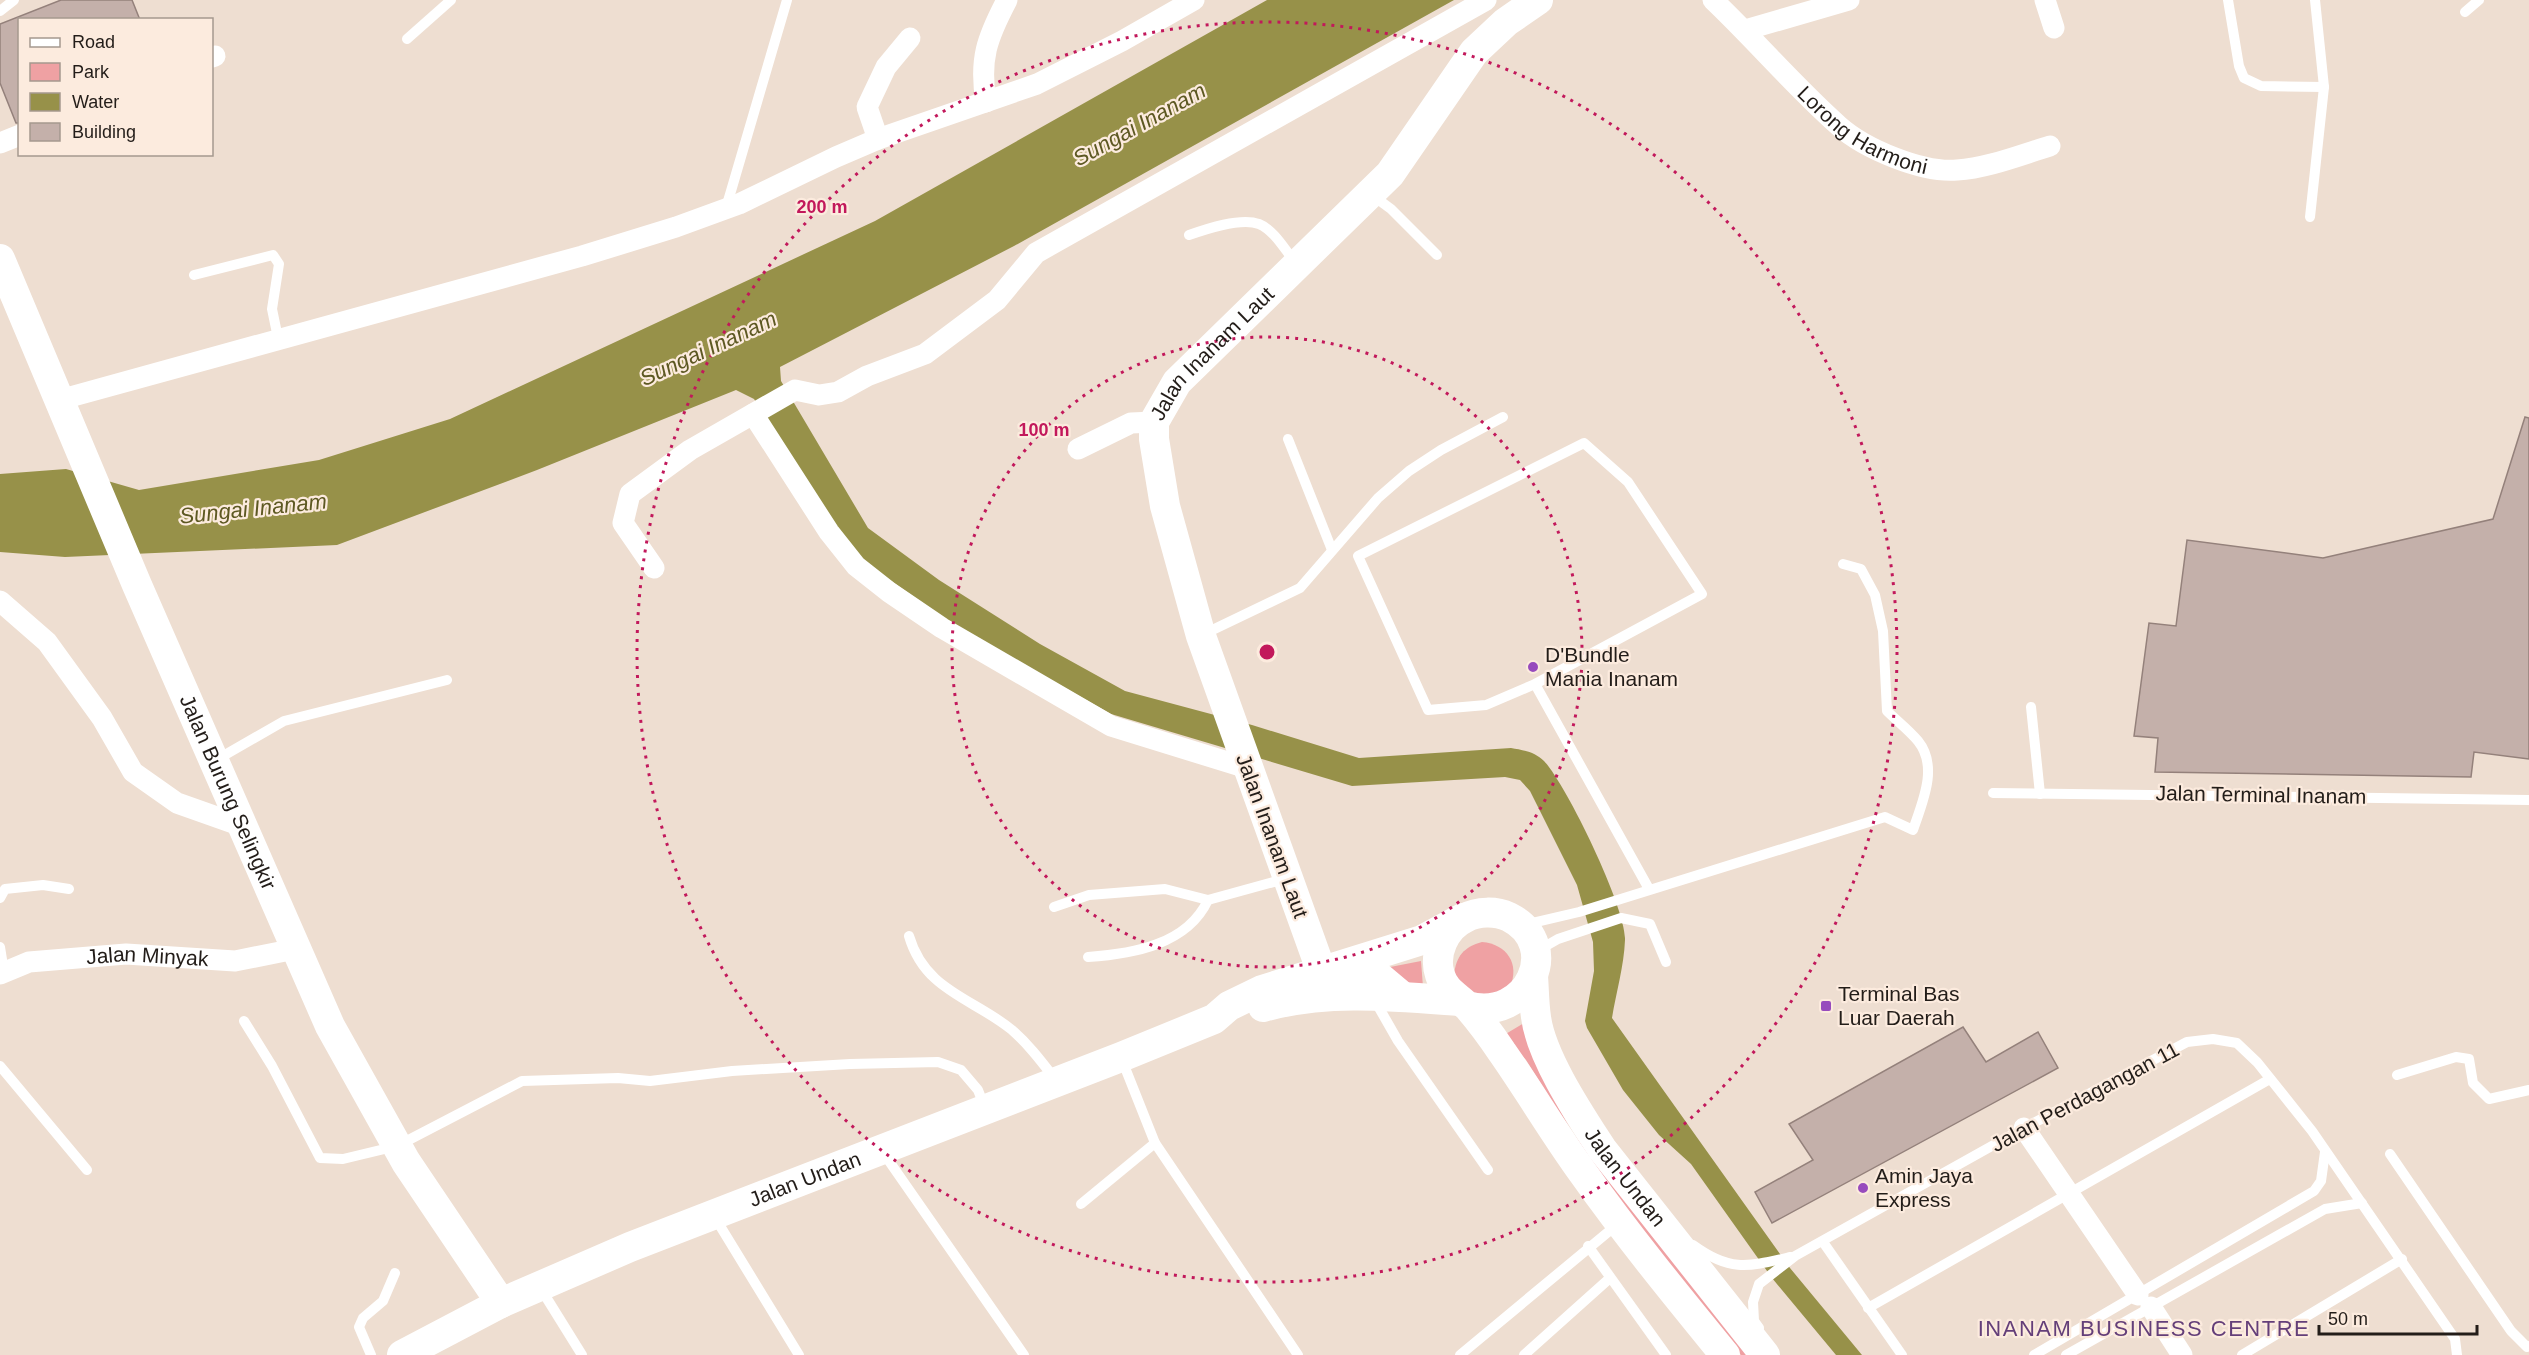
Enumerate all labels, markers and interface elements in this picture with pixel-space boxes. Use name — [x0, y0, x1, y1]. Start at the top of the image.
legend — [18, 18, 213, 156]
text: Road — [72, 32, 115, 52]
text: Park — [72, 62, 110, 82]
water label: Sungai Inanam — [1068, 78, 1210, 171]
street label: Lorong Harmoni — [1793, 81, 1930, 178]
text: Water — [72, 92, 119, 112]
text: Building — [72, 122, 136, 142]
text: 200 m — [796, 197, 848, 217]
street label: Jalan Inanam Laut — [1146, 282, 1278, 424]
water label: Sungai Inanam — [636, 306, 781, 391]
text: 100 m — [1018, 420, 1070, 440]
water label: Sungai Inanam — [178, 488, 328, 529]
centre of rings — [1257, 642, 1277, 662]
place label: D'Bundle Mania Inanam — [1545, 643, 1678, 690]
marker: D'Bundle Mania Inanam — [1526, 660, 1540, 674]
street label: Jalan Burung Selingkir — [176, 691, 281, 893]
street label: Jalan Inanam Laut — [1232, 751, 1313, 921]
street label: Jalan Terminal Inanam — [2155, 781, 2367, 808]
street label: Jalan Minyak — [85, 942, 210, 970]
place label: Terminal Bas Luar Daerah — [1838, 982, 1959, 1029]
marker: Terminal Bas Luar Daerah — [1819, 999, 1833, 1013]
street label: Jalan Perdagangan 11 — [1987, 1037, 2183, 1156]
street label: Jalan Undan — [1580, 1123, 1671, 1231]
street label: Jalan Undan — [746, 1147, 864, 1211]
place label: Amin Jaya Express — [1875, 1164, 1973, 1211]
marker: Amin Jaya Express — [1856, 1181, 1870, 1195]
scale bar — [2319, 1298, 2476, 1336]
text: 50 m — [2328, 1309, 2368, 1329]
district label: INANAM BUSINESS CENTRE — [1978, 1316, 2310, 1341]

